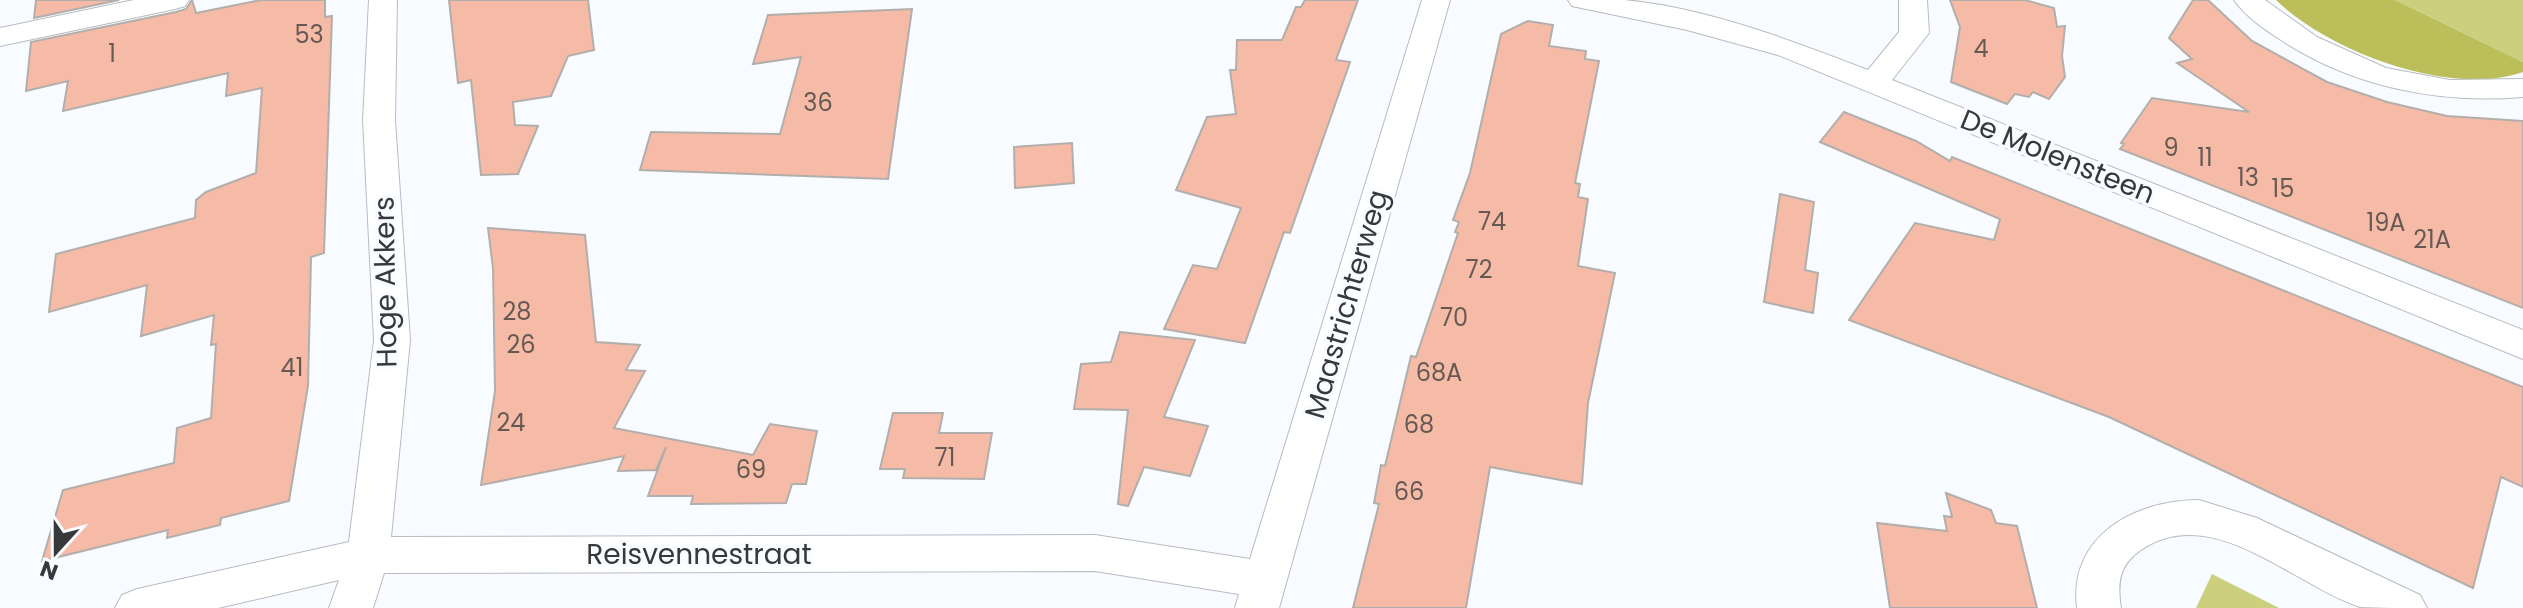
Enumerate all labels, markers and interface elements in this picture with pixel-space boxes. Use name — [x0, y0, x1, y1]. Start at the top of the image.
house number: 53 — [294, 18, 324, 51]
house number: 4 — [1973, 32, 1989, 65]
house number: 1 — [108, 37, 116, 70]
house number: 36 — [803, 86, 833, 119]
street label: De Molensteen — [1955, 100, 2161, 213]
house number: 9 — [2163, 131, 2179, 164]
house number: 11 — [2197, 141, 2213, 174]
house number: 13 — [2237, 161, 2259, 194]
house number: 15 — [2272, 172, 2294, 205]
street label: Maastrichterweg — [1295, 185, 1398, 423]
street label: Hoge Akkers — [365, 196, 406, 368]
house number: 74 — [1478, 205, 1506, 238]
house number: 19A — [2367, 206, 2405, 239]
house number: 21A — [2413, 223, 2451, 256]
house number: 72 — [1466, 253, 1492, 286]
house number: 28 — [503, 295, 531, 328]
house number: 70 — [1440, 301, 1468, 334]
house number: 26 — [506, 328, 536, 361]
house number: 41 — [281, 351, 303, 384]
house number: 68A — [1416, 356, 1462, 389]
house number: 24 — [497, 406, 525, 439]
house number: 68 — [1404, 408, 1434, 441]
house number: 71 — [935, 441, 955, 474]
house number: 69 — [736, 453, 766, 486]
house number: 66 — [1394, 475, 1424, 508]
north arrow — [16, 512, 96, 592]
street label: Reisvennestraat — [586, 535, 812, 574]
text: N — [36, 553, 62, 588]

